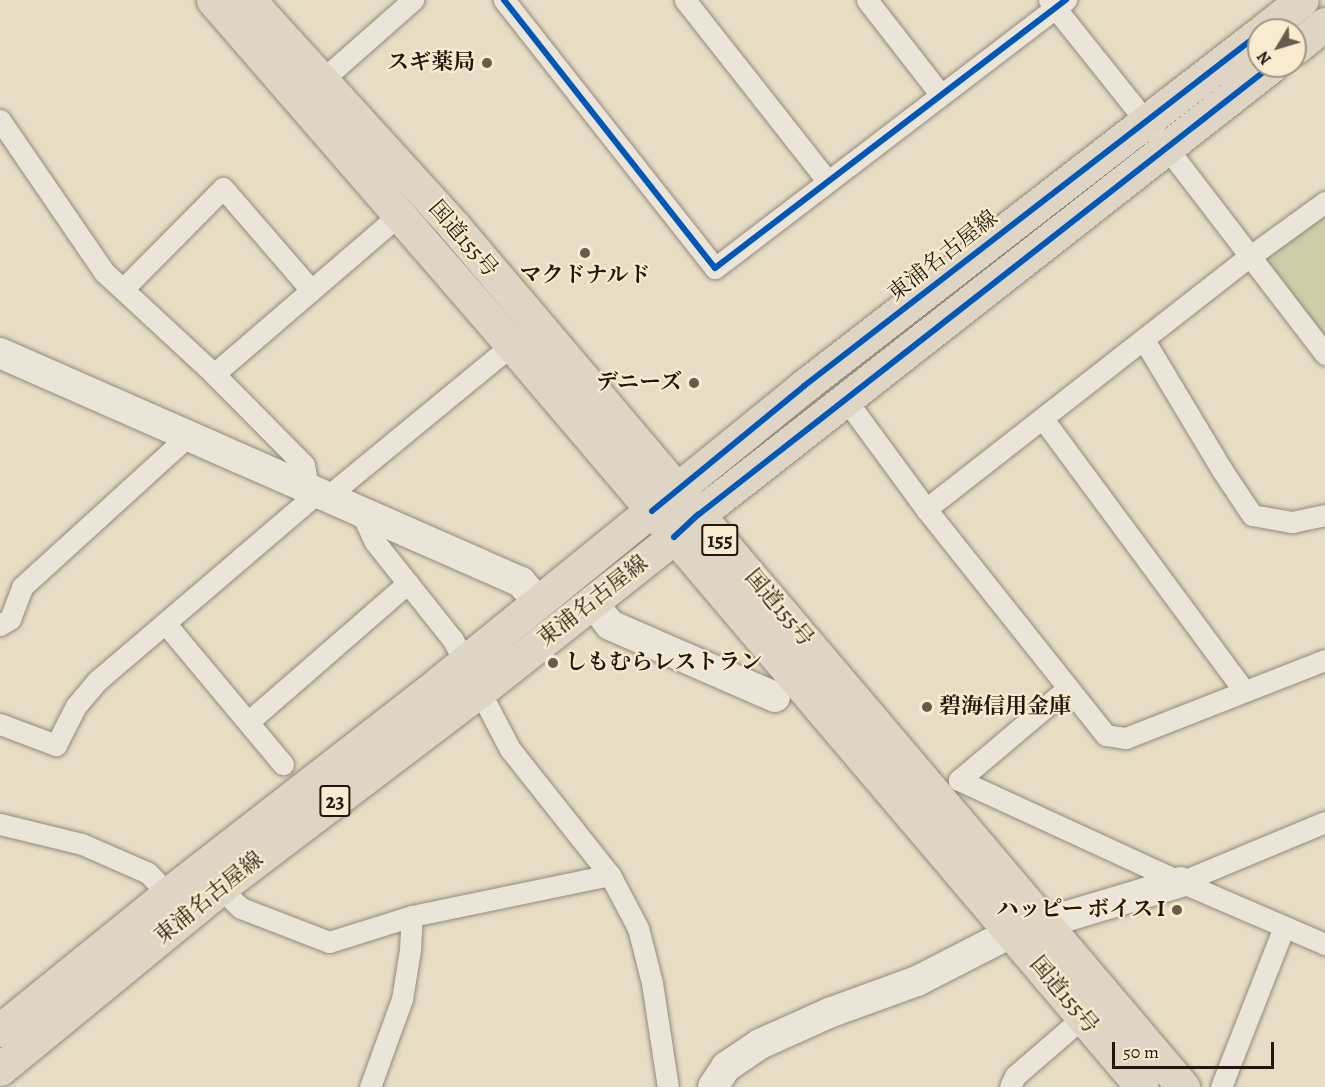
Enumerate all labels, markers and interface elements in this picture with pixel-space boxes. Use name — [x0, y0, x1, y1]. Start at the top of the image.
north arrow — [1247, 18, 1307, 78]
text: N — [1252, 46, 1277, 69]
place label: スギ薬局 — [387, 50, 475, 76]
marker: スギ薬局 — [480, 56, 494, 70]
street label: 国道155号 — [423, 195, 503, 283]
street label: 東浦名古屋線 — [883, 205, 1003, 307]
marker: マクドナルド — [578, 246, 592, 260]
place label: マクドナルド — [519, 263, 651, 289]
place label: デニーズ — [594, 370, 682, 396]
marker: デニーズ — [687, 376, 701, 390]
road number: 155 — [700, 522, 740, 558]
street label: 東浦名古屋線 — [533, 550, 653, 652]
street label: 国道155号 — [739, 564, 819, 652]
place label: しもむらレストラン — [565, 650, 763, 676]
marker: しもむらレストラン — [546, 656, 560, 670]
place label: 碧海信用金庫 — [939, 694, 1071, 720]
marker: 碧海信用金庫 — [920, 700, 934, 714]
road number: 23 — [318, 783, 352, 819]
street label: 東浦名古屋線 — [149, 846, 269, 950]
place label: ハッピー ボイス I — [996, 897, 1165, 923]
marker: ハッピー ボイス I — [1170, 903, 1184, 917]
street label: 国道155号 — [1024, 951, 1104, 1039]
scale bar — [1115, 1030, 1277, 1068]
text: 50 m — [1123, 1040, 1159, 1064]

